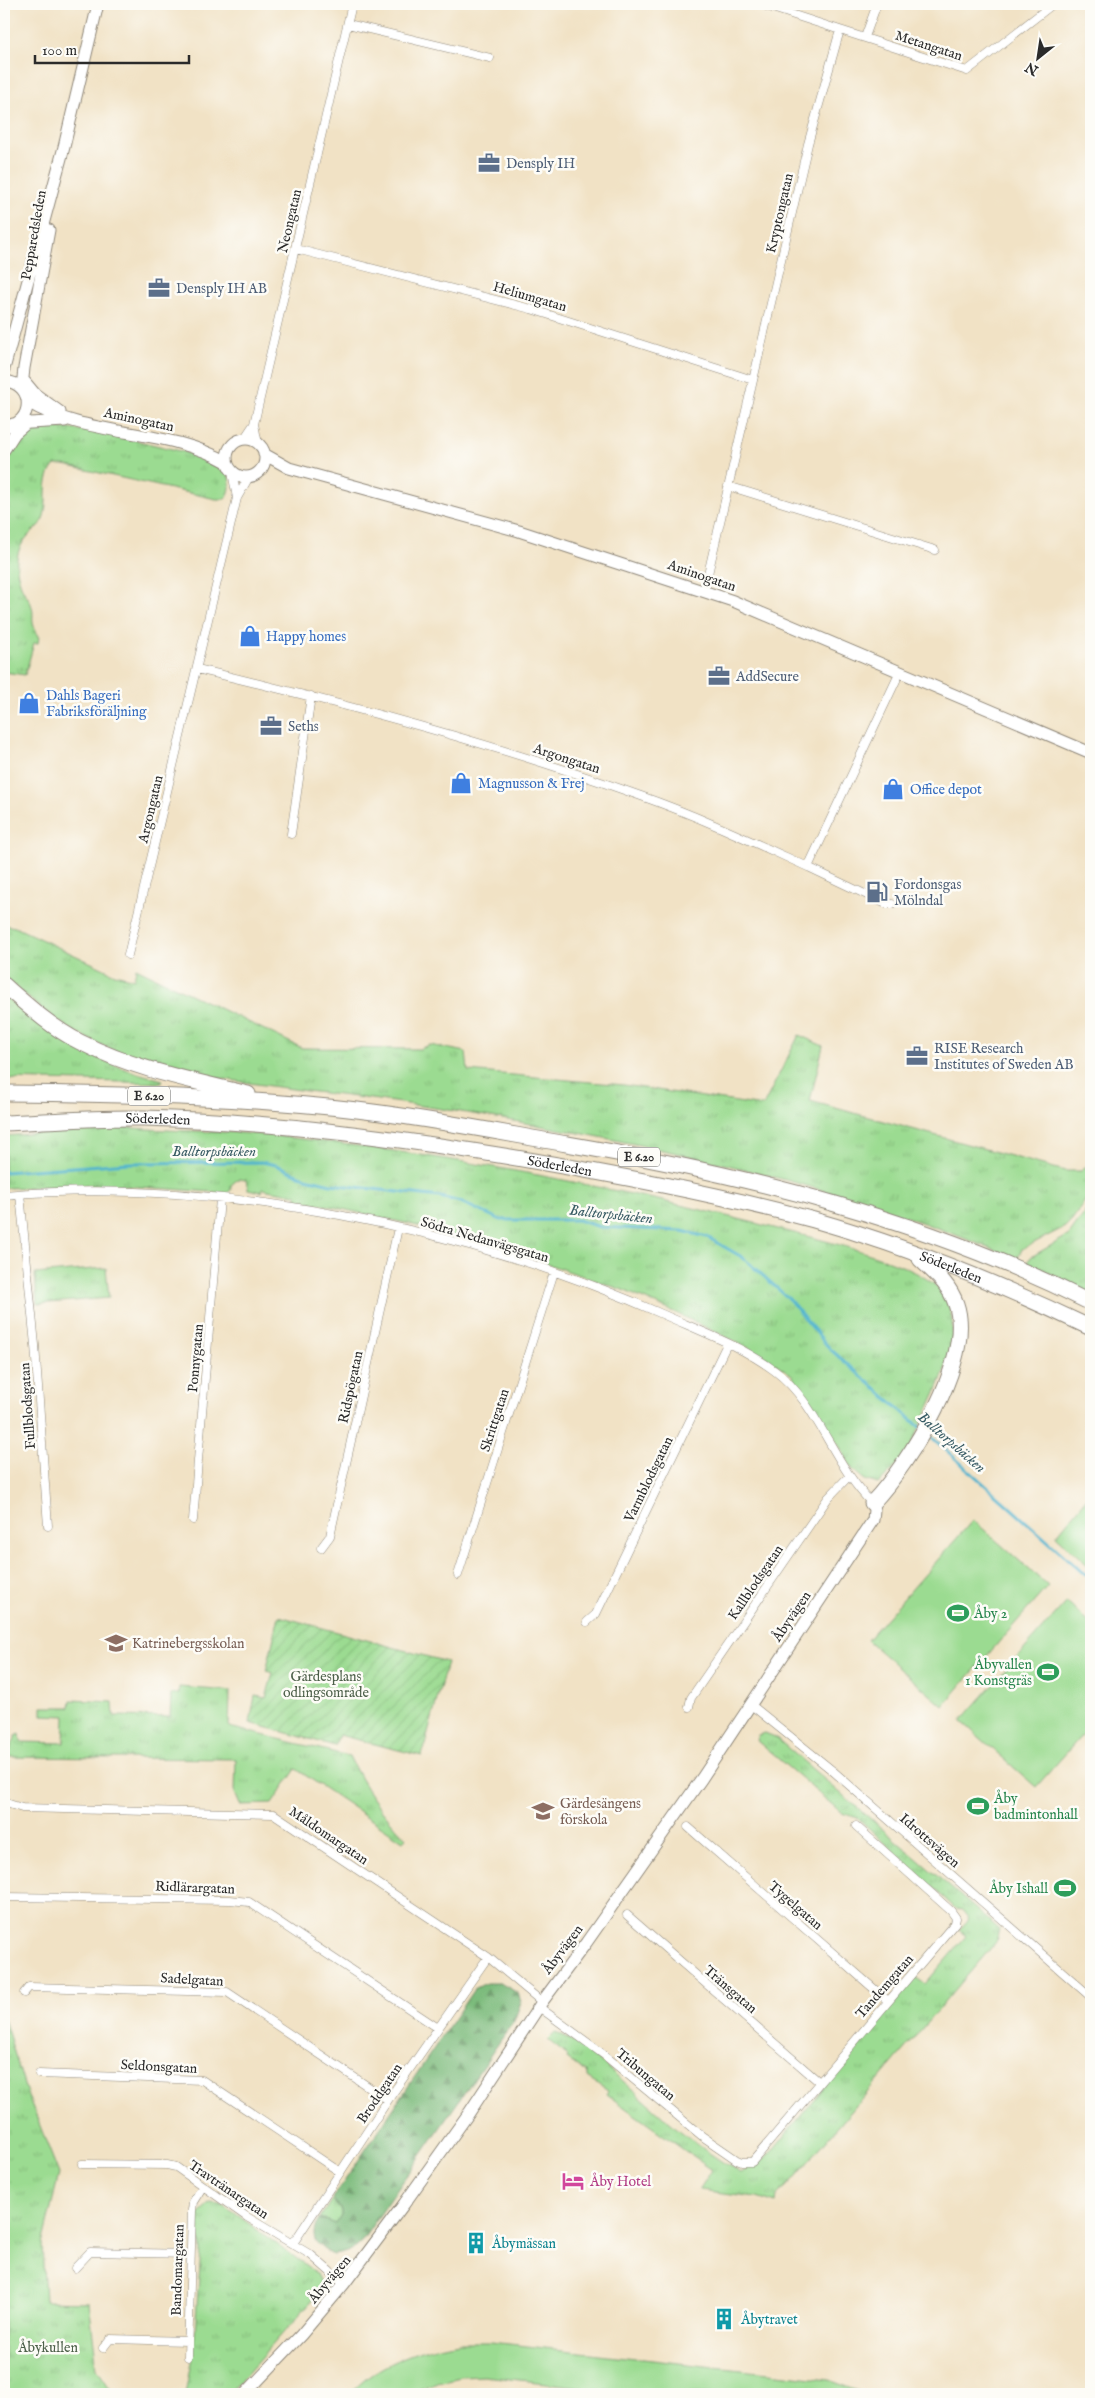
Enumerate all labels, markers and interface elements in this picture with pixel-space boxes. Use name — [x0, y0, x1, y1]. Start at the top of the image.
street label: Metangatan — [893, 27, 965, 65]
scale bar — [35, 32, 189, 64]
north arrow — [1012, 32, 1062, 82]
text: 100 m — [42, 41, 78, 60]
text: N — [1022, 58, 1043, 80]
office icon: Densply IH — [476, 150, 502, 176]
place label: Densply IH — [506, 155, 575, 173]
street label: Kryptongatan — [762, 171, 798, 255]
street label: Neongatan — [274, 187, 306, 255]
street label: Pepparedsleden — [17, 188, 51, 282]
office icon: Densply IH AB — [146, 275, 172, 301]
street label: Heliumgatan — [491, 278, 569, 316]
place label: Densply IH AB — [176, 280, 267, 298]
street label: Aminogatan — [101, 404, 176, 436]
street label: Aminogatan — [664, 556, 739, 596]
shop icon: Happy homes — [237, 623, 263, 649]
place label: Happy homes — [266, 628, 346, 646]
office icon: AddSecure — [706, 663, 732, 689]
place label: AddSecure — [735, 668, 799, 686]
place label: Dahls Bageri Fabriksföräljning — [46, 687, 147, 721]
shop icon: Dahls Bageri Fabriksföräljning — [16, 690, 42, 716]
office icon: Seths — [258, 713, 284, 739]
place label: Seths — [288, 718, 319, 736]
street label: Argongatan — [530, 739, 603, 778]
shop icon: Magnusson & Frej — [448, 770, 474, 796]
street label: Argongatan — [134, 773, 168, 846]
place label: Magnusson & Frej — [478, 775, 584, 793]
shop icon: Office depot — [880, 776, 906, 802]
place label: Office depot — [910, 781, 982, 799]
place label: Fordonsgas Mölndal — [894, 876, 961, 910]
fuel station icon: Fordonsgas Mölndal — [864, 879, 890, 905]
place label: RISE Research Institutes of Sweden AB — [934, 1040, 1074, 1074]
office icon: RISE Research Institutes of Sweden AB — [904, 1043, 930, 1069]
road number: E 6.20 — [128, 1086, 170, 1106]
street label: Söderleden — [125, 1110, 191, 1130]
water label: Balltorpsbäcken — [172, 1142, 256, 1161]
road number: E 6.20 — [618, 1148, 660, 1166]
street label: Söderleden — [526, 1152, 594, 1181]
water label: Balltorpsbäcken — [568, 1201, 654, 1228]
street label: Södra Nedanvägsgatan — [419, 1213, 551, 1267]
street label: Söderleden — [917, 1247, 985, 1288]
street label: Ponnygatan — [184, 1323, 208, 1393]
street label: Ridspögatan — [335, 1349, 368, 1425]
street label: Fullblodsgatan — [16, 1361, 40, 1450]
street label: Skrittgatan — [476, 1386, 514, 1454]
water label: Balltorpsbäcken — [914, 1408, 990, 1477]
street label: Varmblodsgatan — [620, 1433, 678, 1526]
street label: Kallblodsgatan — [724, 1541, 788, 1624]
street label: Åbyvägen — [767, 1587, 816, 1646]
sports icon: Åby 2 — [945, 1600, 971, 1626]
place label: Åby 2 — [973, 1604, 1008, 1623]
school or university icon: Katrinebergsskolan — [103, 1630, 129, 1656]
place label: Katrinebergsskolan — [132, 1635, 245, 1653]
place label: Åbyvallen 1 Konstgräs — [965, 1655, 1033, 1690]
sports icon: Åbyvallen 1 Konstgräs — [1035, 1659, 1061, 1685]
park label: Gärdesplans odlingsområde — [283, 1668, 370, 1702]
place label: Åby badmintonhall — [993, 1789, 1078, 1824]
sports icon: Åby badmintonhall — [965, 1793, 991, 1819]
place label: Gärdesängens förskola — [560, 1795, 641, 1829]
school or university icon: Gärdesängens förskola — [530, 1798, 556, 1824]
street label: Måldomargatan — [285, 1803, 372, 1869]
street label: Idrottsvägen — [895, 1810, 964, 1872]
sports icon: Åby Ishall — [1052, 1875, 1078, 1901]
street label: Tygelgatan — [765, 1877, 827, 1935]
street label: Ridlärargatan — [155, 1878, 236, 1898]
place label: Åby Ishall — [988, 1879, 1048, 1898]
street label: Åbyvägen — [537, 1920, 588, 1979]
street label: Tandemgatan — [852, 1950, 918, 2022]
street label: Tränsgatan — [700, 1962, 761, 2018]
street label: Sadelgatan — [160, 1969, 224, 1991]
street label: Tribungatan — [612, 2045, 679, 2105]
street label: Seldonsgatan — [120, 2056, 198, 2078]
street label: Broddgatan — [353, 2060, 407, 2127]
street label: Travtränargatan — [185, 2156, 272, 2224]
hotel icon: Åby Hotel — [560, 2168, 586, 2194]
place label: Åby Hotel — [589, 2172, 651, 2191]
street label: Bandomargatan — [167, 2223, 189, 2316]
building icon: Åbymässan — [463, 2230, 489, 2256]
place label: Åbymässan — [491, 2234, 556, 2253]
street label: Åbyvägen — [303, 2251, 355, 2308]
building icon: Åbytravet — [711, 2306, 737, 2332]
place label: Åbytravet — [740, 2310, 798, 2329]
park label: Åbykullen — [17, 2338, 78, 2357]

